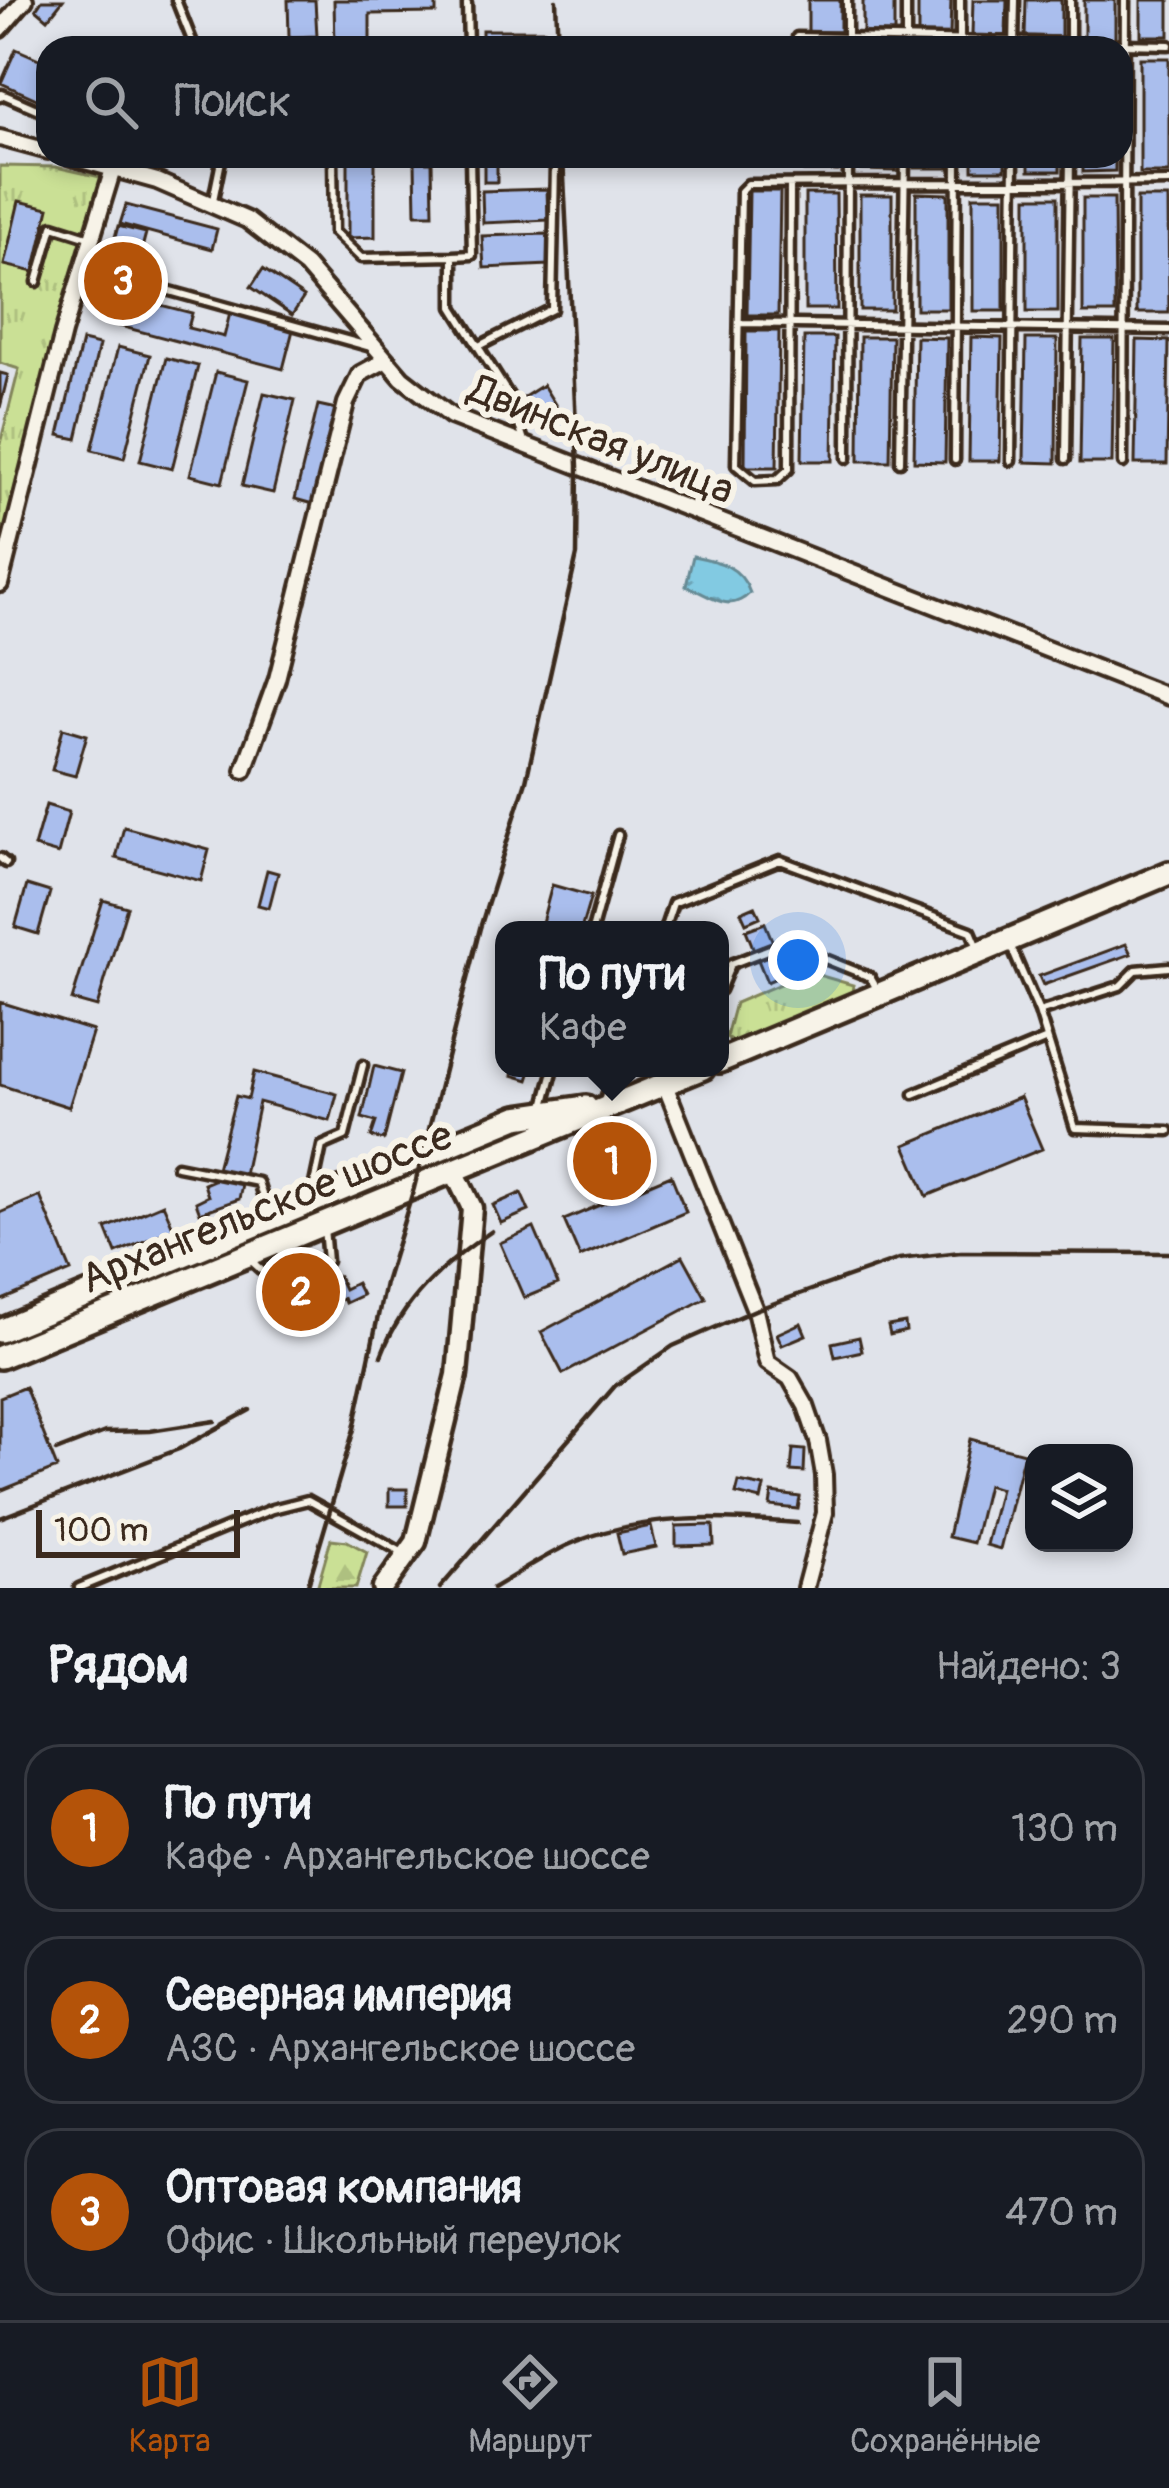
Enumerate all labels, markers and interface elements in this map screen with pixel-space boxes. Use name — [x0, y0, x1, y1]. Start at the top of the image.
search box — [36, 36, 1133, 168]
icon: search — [78, 69, 144, 135]
text: Поиск — [174, 74, 291, 130]
pin: 3 — [84, 236, 162, 326]
street label: Двинская улица — [459, 362, 741, 517]
popup — [495, 921, 729, 1077]
your location — [768, 930, 828, 990]
text: По пути — [539, 947, 685, 1003]
text: Кафе — [539, 1003, 627, 1052]
street label: Архангельское шоссе — [73, 1109, 460, 1306]
pin: 1 — [573, 1116, 651, 1206]
pin: 2 — [262, 1247, 340, 1337]
map controls — [1025, 1444, 1133, 1552]
button: layers — [1025, 1444, 1133, 1552]
scale bar — [36, 1504, 240, 1557]
text: 100 m — [54, 1510, 148, 1551]
text: Рядом — [48, 1634, 189, 1698]
text: Найдено: 3 — [936, 1642, 1121, 1691]
text: По пути — [165, 1776, 311, 1832]
text: 1 — [82, 1804, 98, 1853]
text: 130 m — [1011, 1804, 1118, 1853]
text: Кафе · Архангельское шоссе — [165, 1832, 650, 1881]
text: Северная империя — [165, 1968, 512, 2024]
text: 2 — [79, 1996, 101, 2045]
text: 290 m — [1006, 1996, 1118, 2045]
text: АЗС · Архангельское шоссе — [165, 2024, 635, 2073]
text: Оптовая компания — [165, 2160, 522, 2216]
text: 3 — [79, 2188, 101, 2237]
text: 470 m — [1005, 2188, 1118, 2237]
text: Офис · Школьный переулок — [165, 2216, 622, 2265]
tab: Карта — [129, 2349, 211, 2462]
tab: Маршрут — [468, 2349, 592, 2462]
tab: Сохранённые — [850, 2349, 1040, 2462]

